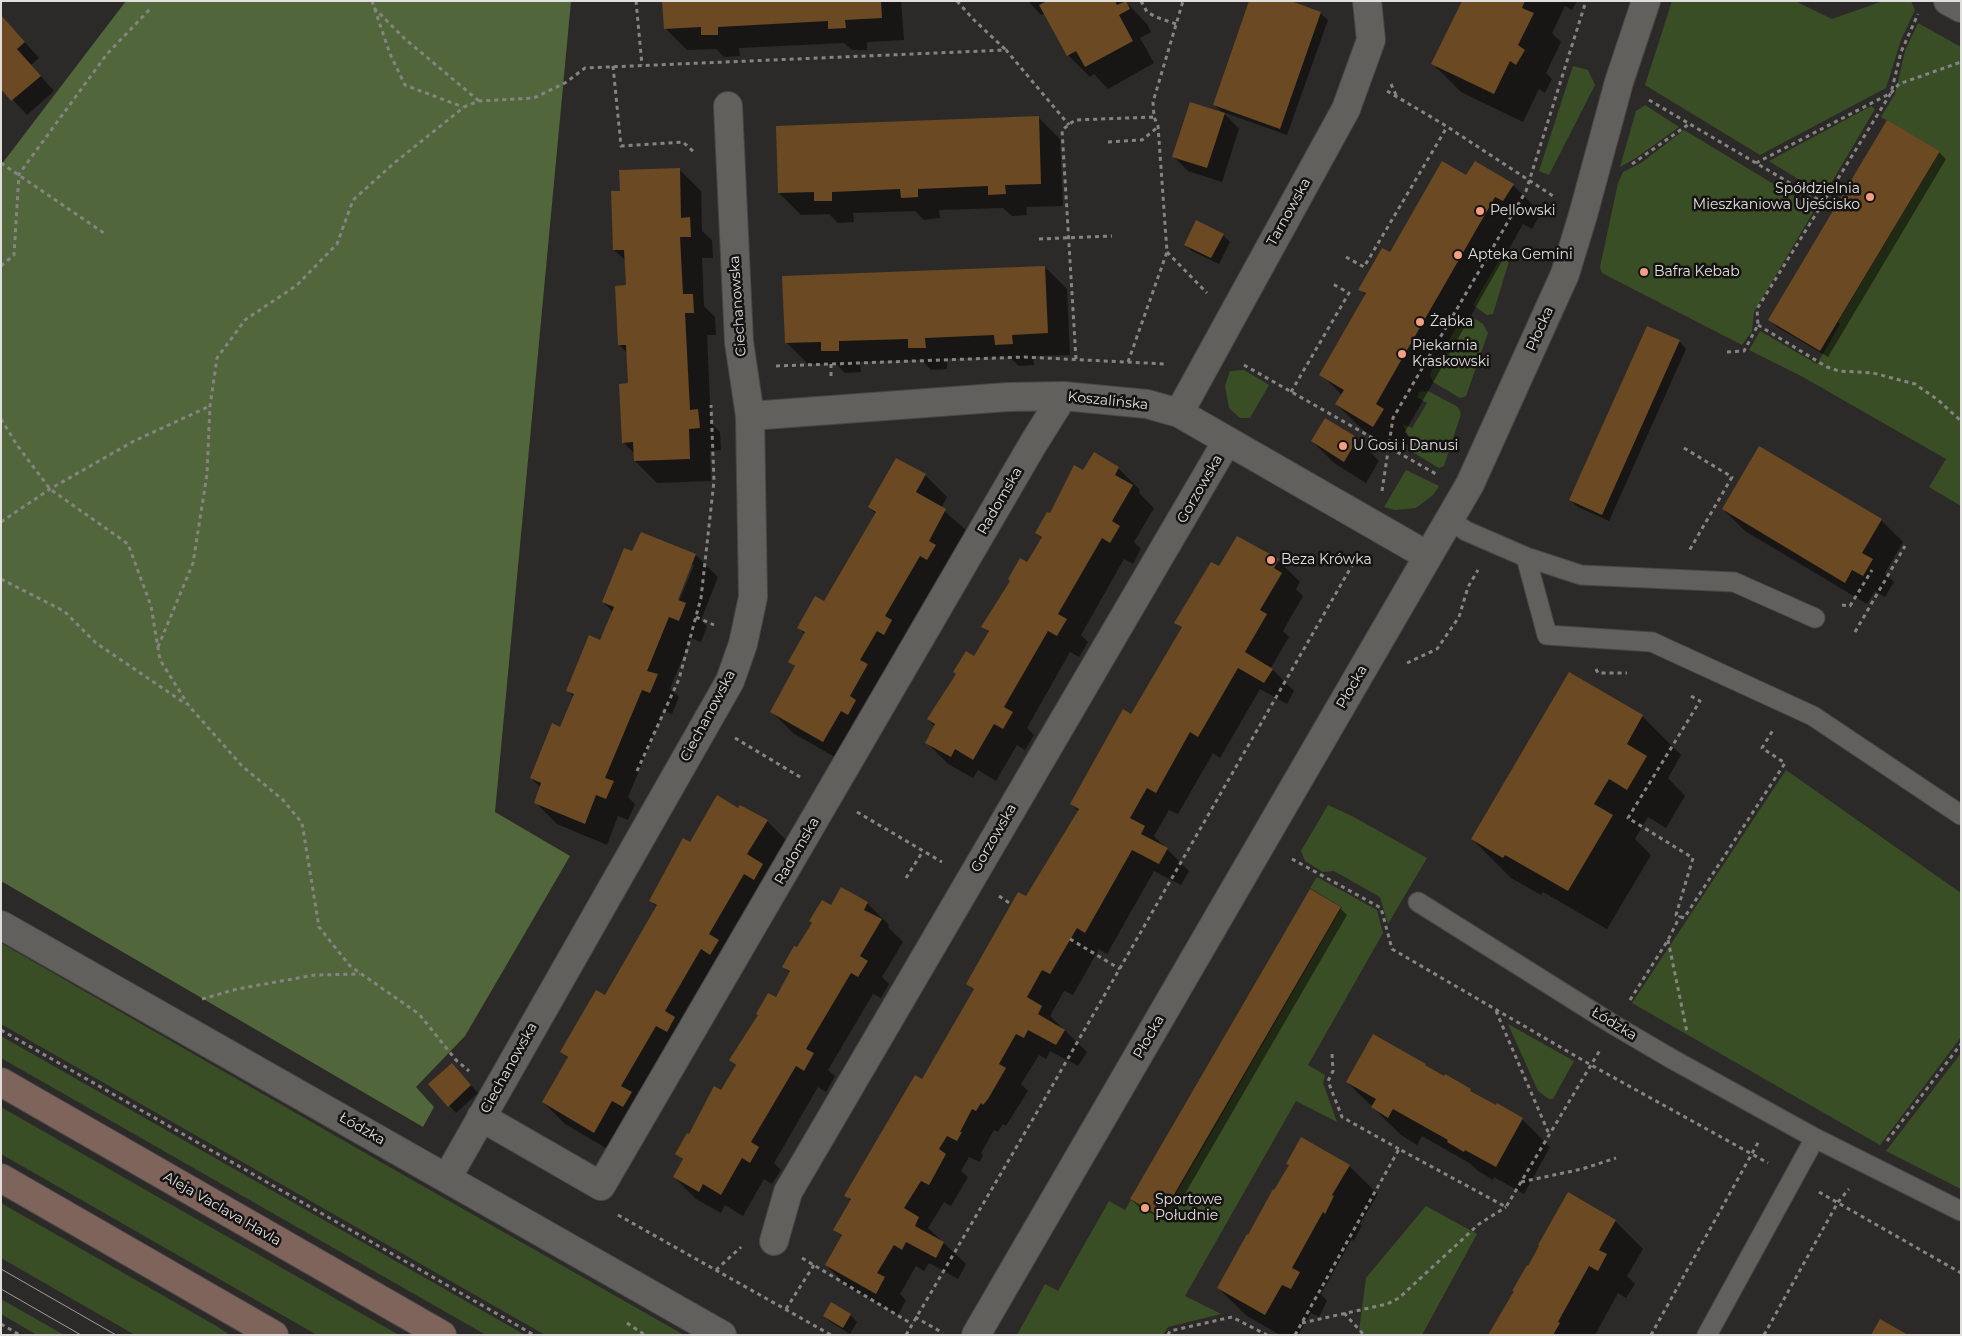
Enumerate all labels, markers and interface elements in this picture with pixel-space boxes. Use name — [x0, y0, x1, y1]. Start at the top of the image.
street label: Tarnowska — [1263, 175, 1315, 249]
place label: Spółdzielnia Mieszkaniowa Ujeścisko — [1693, 181, 1860, 213]
marker: Spółdzielnia Mieszkaniowa Ujeścisko — [1864, 191, 1876, 203]
place label: Pellowski — [1490, 203, 1556, 219]
marker: Pellowski — [1474, 205, 1486, 217]
place label: Apteka Gemini — [1468, 247, 1573, 263]
marker: Apteka Gemini — [1452, 249, 1464, 261]
street label: Ciechanowska — [726, 255, 750, 357]
place label: Bafra Kebab — [1654, 264, 1740, 280]
marker: Bafra Kebab — [1638, 266, 1650, 278]
street label: Płocka — [1523, 304, 1557, 354]
place label: Żabka — [1430, 314, 1473, 330]
marker: Żabka — [1414, 316, 1426, 328]
place label: Piekarnia Kraskowski — [1412, 338, 1490, 371]
marker: Piekarnia Kraskowski — [1396, 348, 1408, 360]
street label: Koszalińska — [1067, 388, 1149, 414]
place label: U Gosi i Danusi — [1353, 438, 1458, 454]
marker: U Gosi i Danusi — [1337, 440, 1349, 452]
street label: Gorzowska — [1174, 452, 1226, 526]
street label: Radomska — [974, 464, 1026, 538]
place label: Beza Krówka — [1281, 552, 1372, 568]
marker: Beza Krówka — [1265, 554, 1277, 566]
street label: Płocka — [1333, 662, 1371, 712]
street label: Ciechanowska — [677, 667, 739, 765]
street label: Gorzowska — [968, 801, 1020, 875]
street label: Radomska — [771, 814, 823, 888]
street label: Łódzka — [1588, 1004, 1640, 1044]
street label: Płocka — [1130, 1012, 1168, 1062]
street label: Ciechanowska — [477, 1020, 541, 1116]
street label: Łódzka — [336, 1109, 388, 1149]
street label: Aleja Vaclava Havla — [160, 1168, 284, 1250]
place label: Sportowe Południe — [1155, 1192, 1222, 1224]
marker: Sportowe Południe — [1139, 1202, 1151, 1214]

